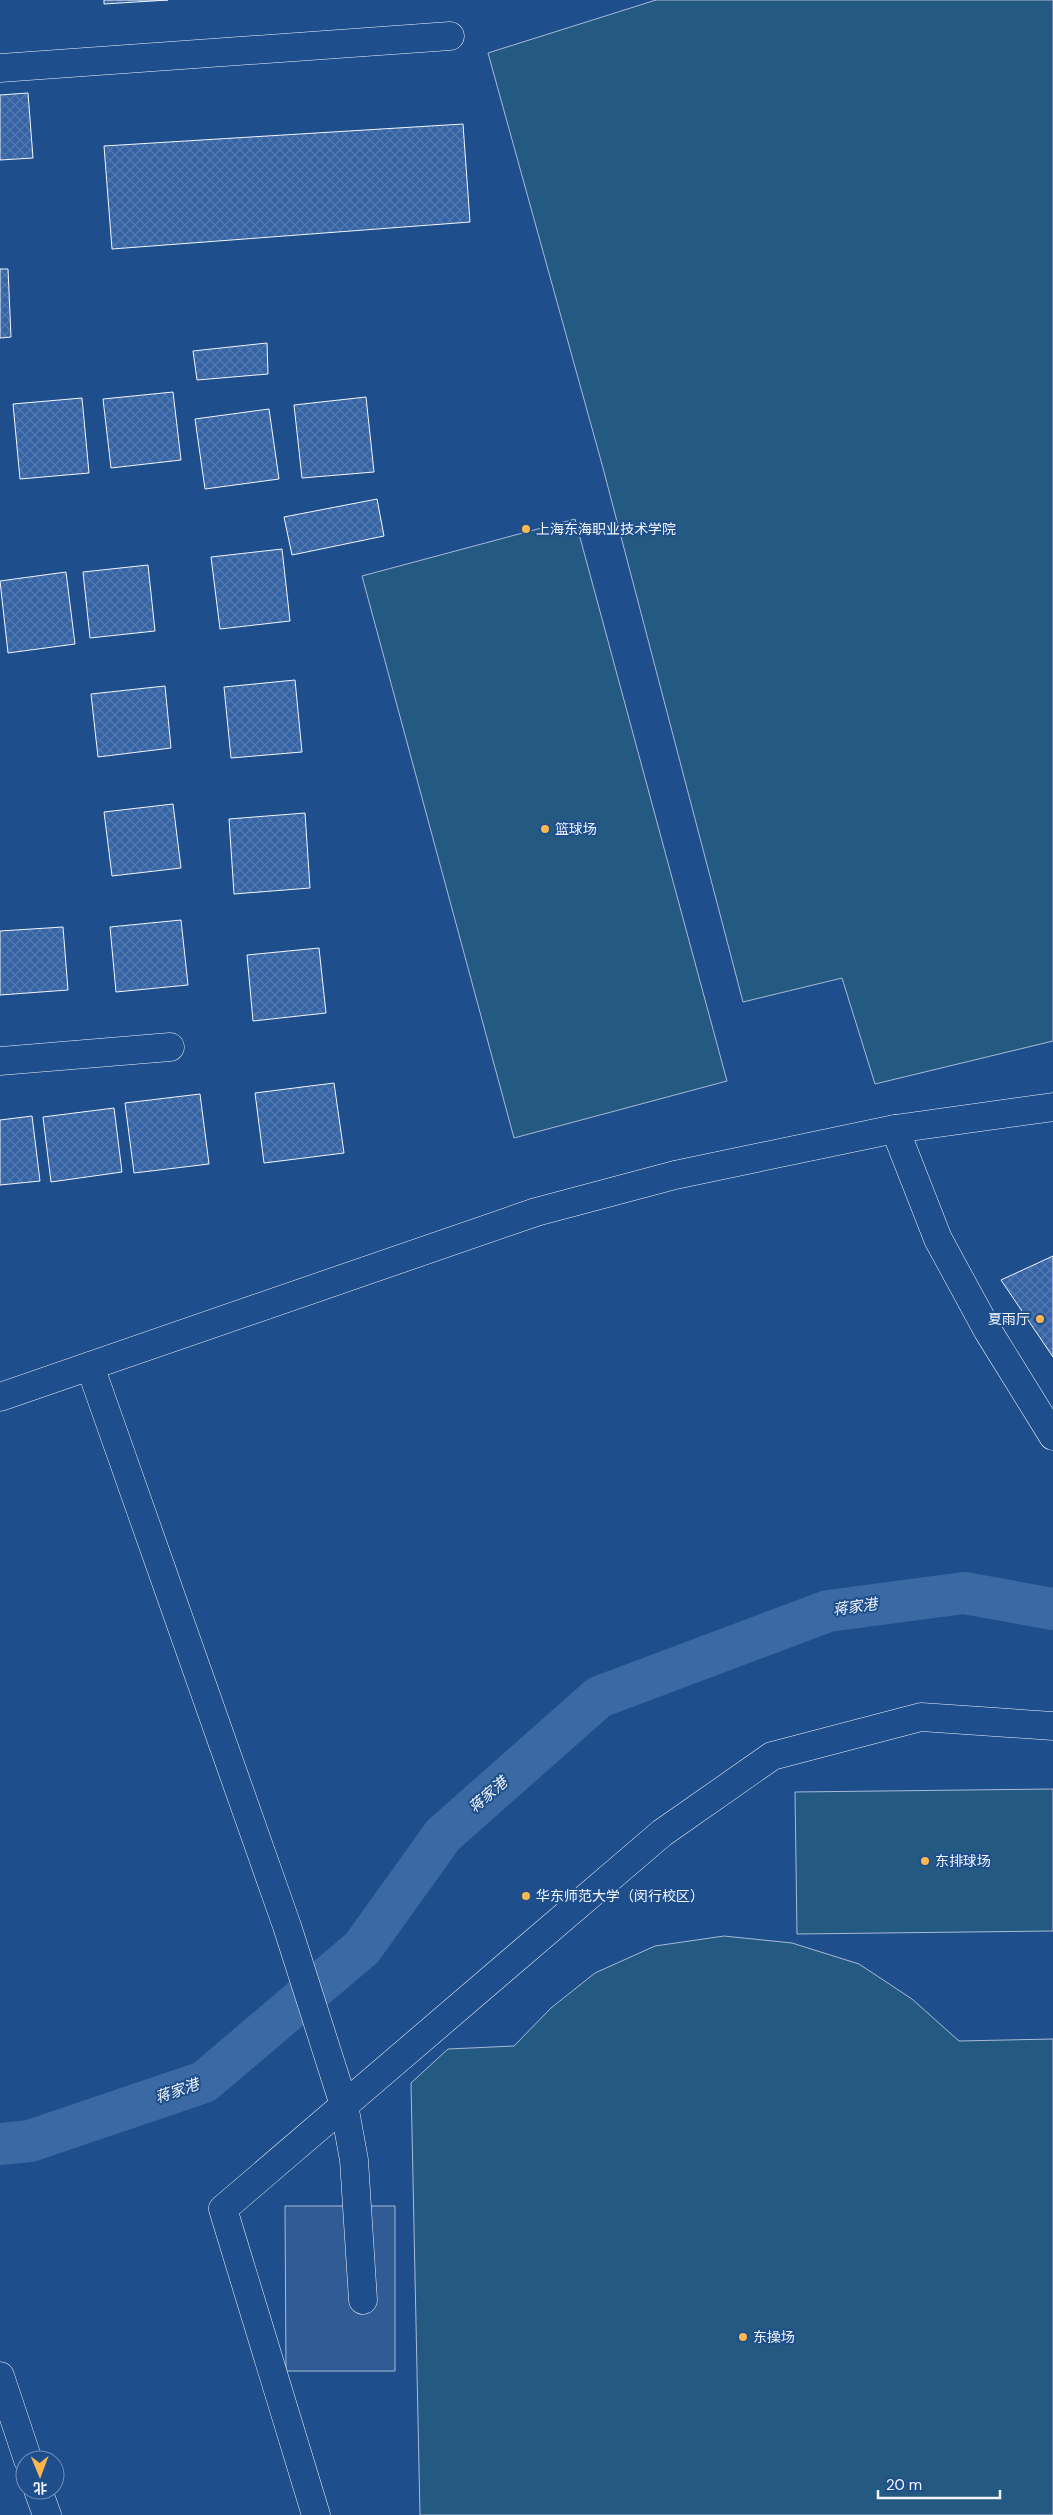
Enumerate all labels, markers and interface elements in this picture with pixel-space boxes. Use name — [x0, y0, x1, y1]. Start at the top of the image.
place label: 上海东海职业技术学院 — [536, 520, 676, 538]
marker: 上海东海职业技术学院 — [520, 523, 532, 535]
place label: 篮球场 — [555, 820, 597, 838]
marker: 篮球场 — [539, 823, 551, 835]
place label: 夏雨厅 — [988, 1310, 1030, 1328]
marker: 夏雨厅 — [1034, 1313, 1046, 1325]
water label: 蒋家港 — [831, 1594, 881, 1620]
water label: 蒋家港 — [464, 1771, 513, 1817]
place label: 东排球场 — [935, 1852, 991, 1870]
marker: 东排球场 — [919, 1855, 931, 1867]
place label: 华东师范大学（闵行校区） — [536, 1887, 704, 1905]
marker: 华东师范大学（闵行校区） — [520, 1890, 532, 1902]
water label: 蒋家港 — [152, 2074, 203, 2108]
place label: 东操场 — [753, 2328, 795, 2346]
marker: 东操场 — [737, 2331, 749, 2343]
north arrow — [15, 2450, 65, 2500]
scale bar — [878, 2468, 1000, 2500]
text: 20 m — [886, 2475, 922, 2495]
text: 北 — [33, 2479, 47, 2497]

